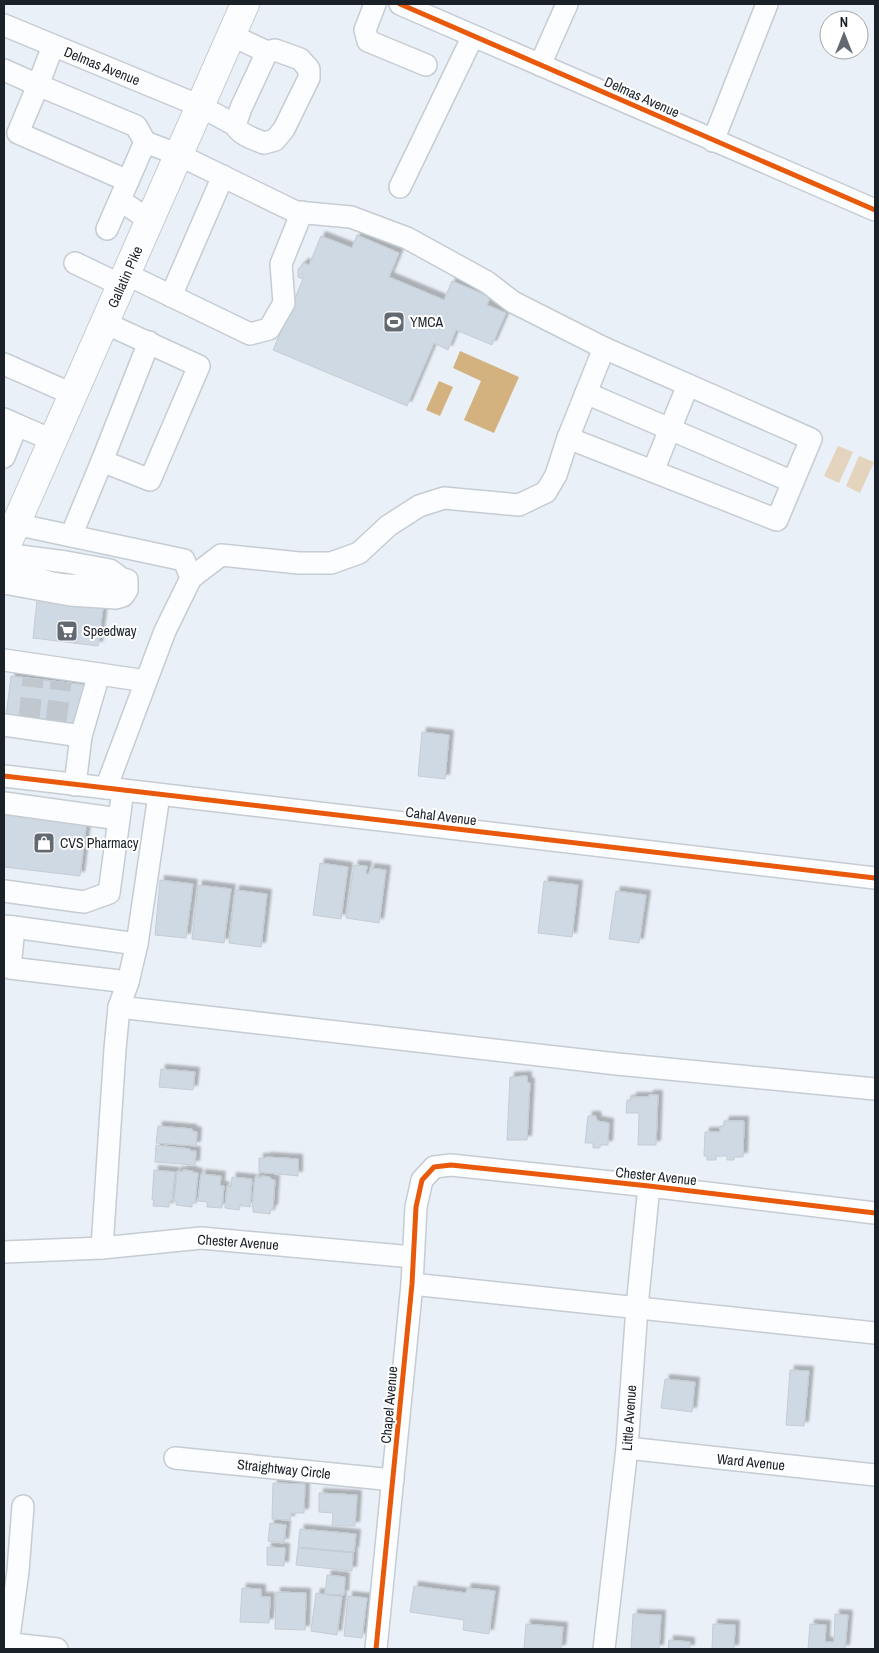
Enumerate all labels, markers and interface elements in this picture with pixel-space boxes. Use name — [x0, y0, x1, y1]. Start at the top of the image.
north arrow — [819, 10, 869, 60]
text: N — [840, 13, 848, 31]
street label: Delmas Avenue — [61, 43, 143, 89]
street label: Delmas Avenue — [602, 72, 682, 122]
street label: Gallatin Pike — [103, 243, 147, 311]
sports icon: YMCA — [382, 310, 406, 334]
place label: YMCA — [410, 313, 444, 331]
supermarket icon: Speedway — [55, 619, 79, 643]
place label: Speedway — [83, 622, 137, 640]
street label: Cahal Avenue — [405, 803, 477, 829]
shop icon: CVS Pharmacy — [32, 831, 56, 855]
place label: CVS Pharmacy — [60, 834, 139, 852]
street label: Chester Avenue — [615, 1163, 697, 1189]
street label: Chester Avenue — [197, 1230, 279, 1254]
street label: Chapel Avenue — [377, 1366, 401, 1444]
street label: Little Avenue — [618, 1384, 640, 1452]
street label: Ward Avenue — [716, 1449, 786, 1475]
street label: Straightway Circle — [236, 1455, 332, 1483]

